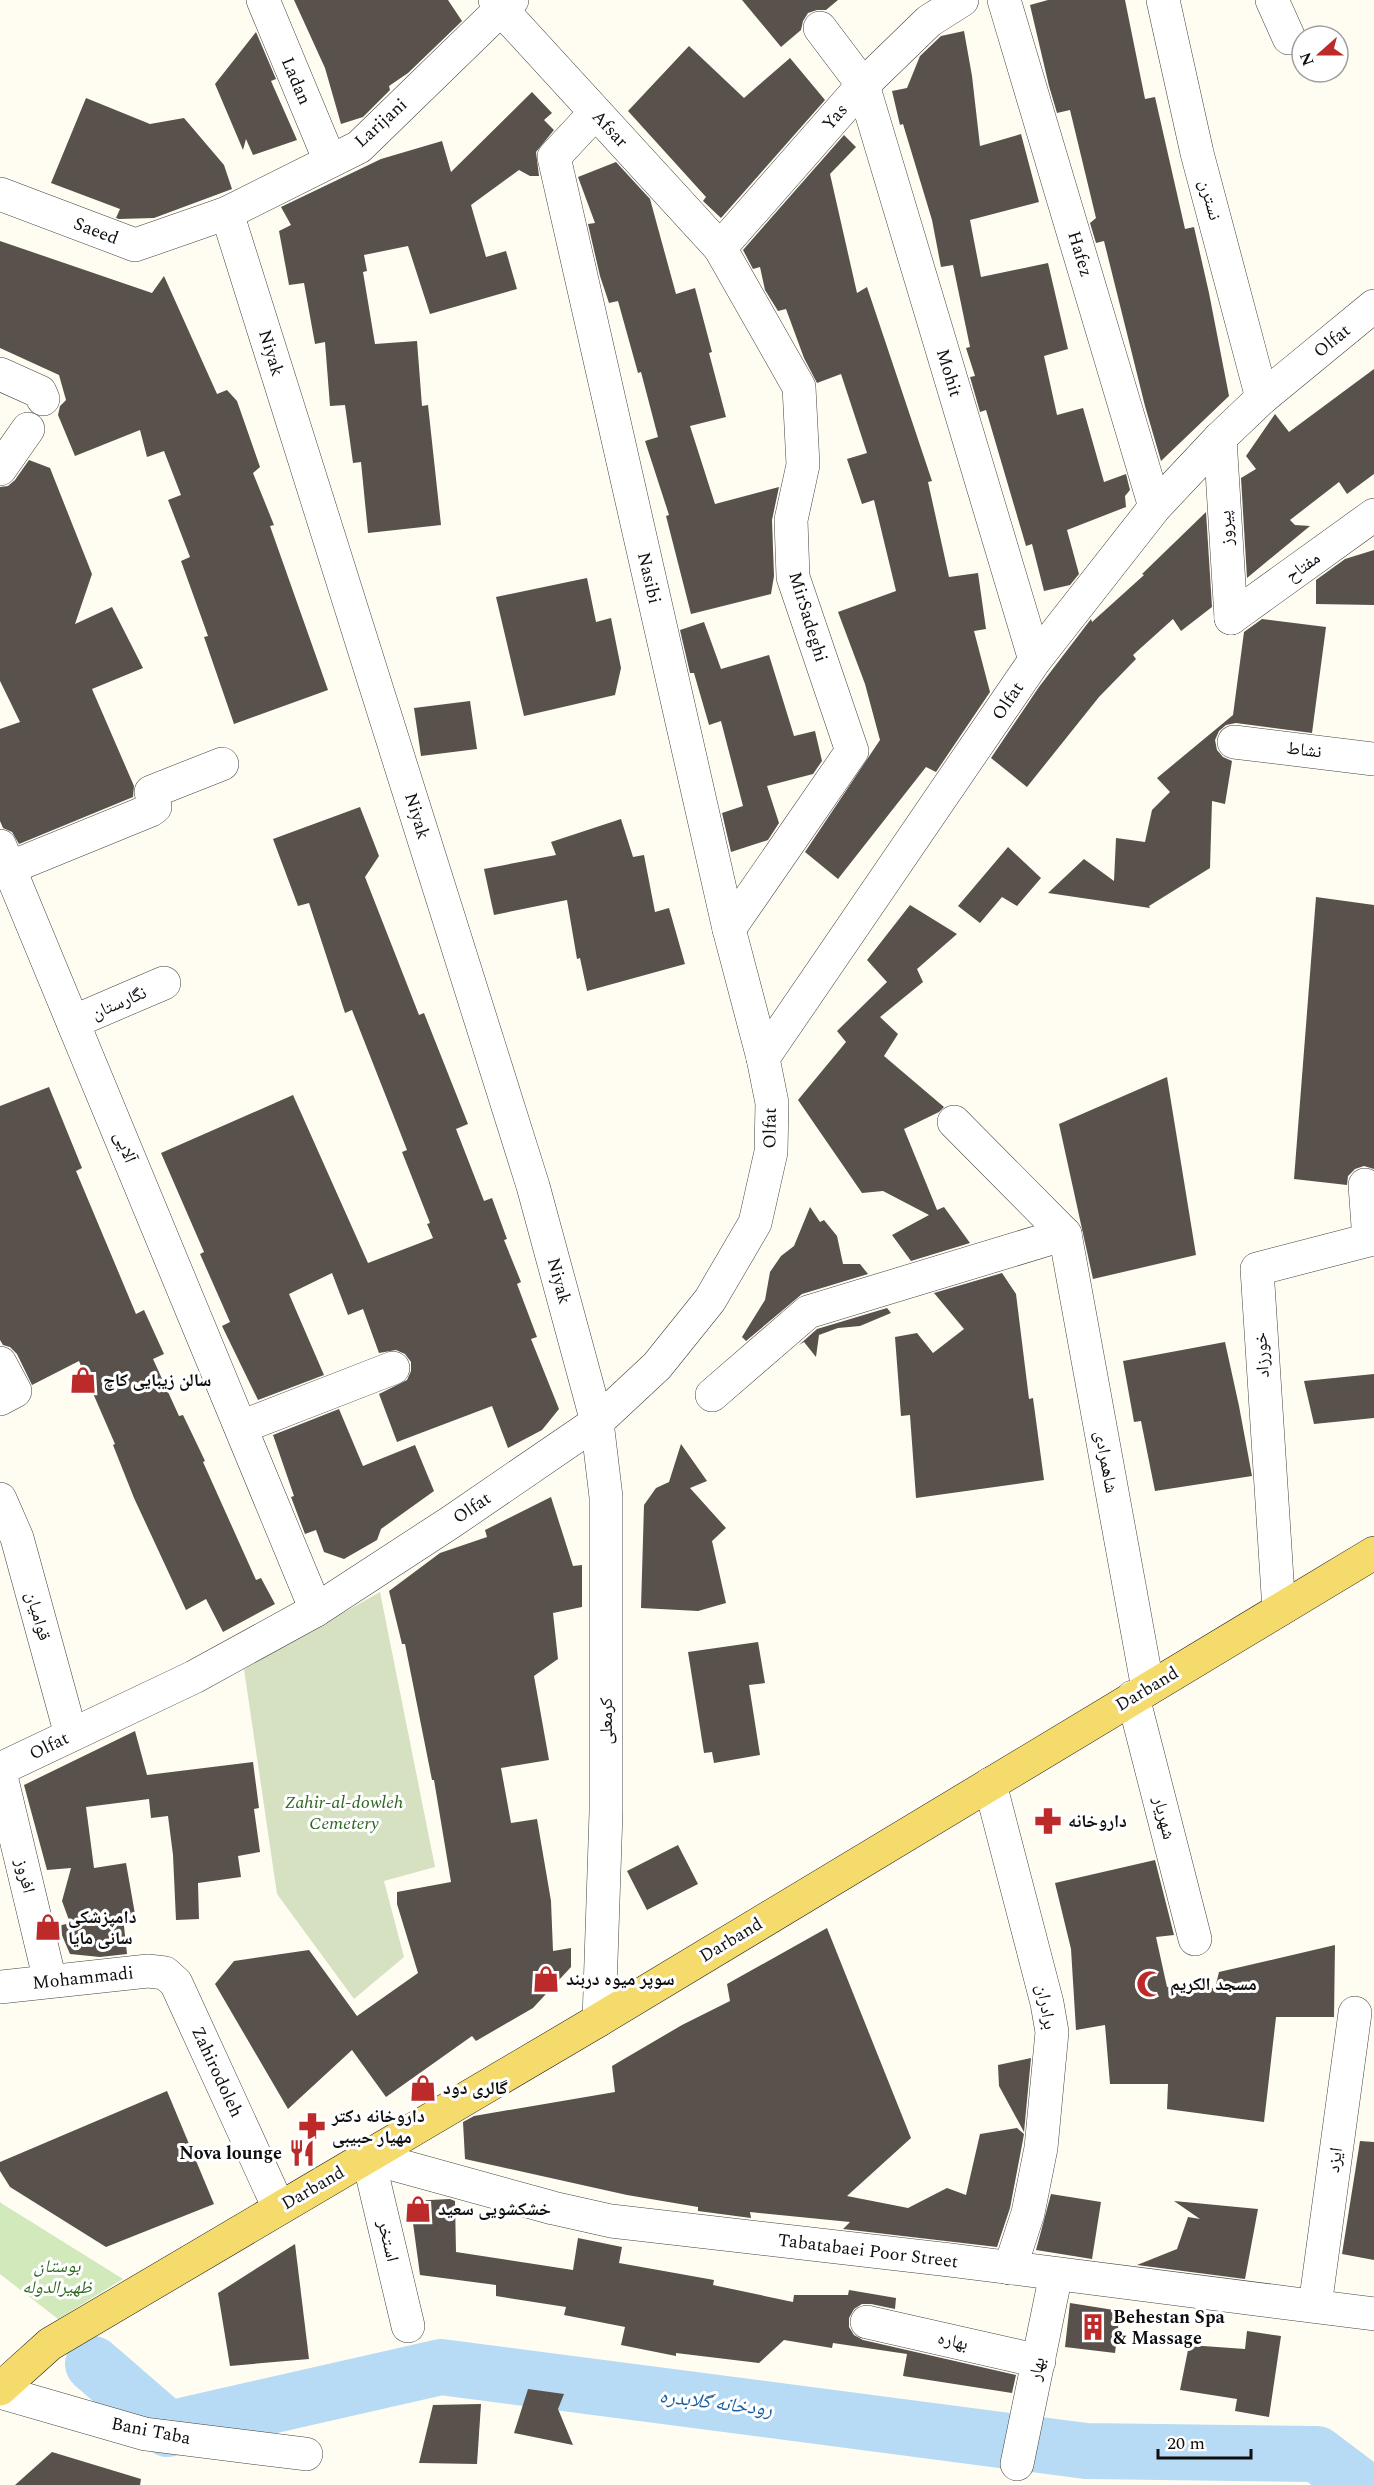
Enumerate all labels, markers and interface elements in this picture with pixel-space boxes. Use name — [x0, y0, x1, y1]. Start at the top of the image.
north arrow — [1290, 24, 1350, 84]
text: N — [1293, 49, 1320, 69]
street label: Ladan — [274, 53, 318, 109]
street label: Larijani — [348, 92, 414, 154]
street label: Yas — [816, 97, 854, 137]
street label: Afsar — [585, 104, 635, 154]
street label: نسترن — [1192, 177, 1228, 223]
street label: Saeed — [70, 210, 122, 252]
street label: Hafez — [1060, 228, 1100, 280]
street label: Olfat — [1308, 318, 1356, 364]
street label: Niyak — [251, 326, 291, 380]
street label: Mohit — [929, 345, 969, 401]
street label: پیروز — [1211, 509, 1241, 548]
street label: مفتاح — [1280, 545, 1326, 589]
street label: Nasibi — [630, 550, 668, 606]
street label: MirSadeghi — [781, 568, 835, 666]
street label: Olfat — [985, 676, 1031, 726]
street label: نشاط — [1285, 734, 1323, 766]
street label: Niyak — [397, 789, 437, 843]
street label: نگارستان — [87, 979, 151, 1027]
street label: Olfat — [756, 1107, 784, 1149]
street label: آلایی — [106, 1127, 144, 1167]
street label: Niyak — [540, 1255, 578, 1307]
street label: خورزاد — [1247, 1331, 1277, 1379]
shop icon: سالن زیبایی کاچ — [68, 1365, 98, 1395]
place label: سالن زیبایی کاچ — [103, 1367, 211, 1394]
street label: شاهمرادی — [1087, 1429, 1125, 1495]
street label: Olfat — [447, 1485, 497, 1531]
street label: قوامیان — [18, 1588, 58, 1644]
street label: Darband — [1110, 1660, 1184, 1718]
street label: کرمعلی — [593, 1697, 620, 1745]
street label: Olfat — [25, 1725, 73, 1767]
park label: Zahir-al-dowleh Cemetery — [285, 1789, 403, 1837]
street label: شهریار — [1145, 1793, 1182, 1842]
pharmacy icon: داروخانه — [1033, 1806, 1063, 1836]
place label: داروخانه — [1068, 1808, 1127, 1835]
street label: افروز — [7, 1855, 42, 1896]
place label: دامپزشکی سانی مایا — [68, 1904, 137, 1952]
street label: Darband — [694, 1911, 768, 1969]
shop icon: دامپزشکی سانی مایا — [33, 1912, 63, 1942]
street label: Mohammadi — [31, 1959, 135, 1997]
shop icon: سوپر میوه دربند — [531, 1964, 561, 1994]
place label: سوپر میوه دربند — [566, 1966, 675, 1993]
mosque icon: مسجد الکریم — [1135, 1969, 1165, 1999]
place label: مسجد الکریم — [1170, 1971, 1257, 1998]
street label: برادران — [1029, 1982, 1063, 2032]
street label: Zahirodoleh — [184, 2022, 250, 2122]
shop icon: گالری دود — [408, 2073, 438, 2103]
place label: گالری دود — [443, 2075, 508, 2102]
place label: داروخانه دکتر مهیار حبیبی — [331, 2103, 425, 2151]
pharmacy icon: داروخانه دکتر مهیار حبیبی — [297, 2111, 327, 2141]
restaurant icon: Nova lounge — [287, 2138, 317, 2168]
place label: Nova lounge — [179, 2140, 282, 2167]
street label: ایزد — [1320, 2146, 1350, 2174]
street label: Darband — [276, 2159, 350, 2217]
shop icon: خشکشویی سعید — [403, 2194, 433, 2224]
place label: خشکشویی سعید — [438, 2196, 551, 2223]
street label: استخر — [370, 2217, 406, 2264]
street label: Tabatabaei Poor Street — [776, 2227, 960, 2275]
park label: بوستان ظهیرالدوله — [22, 2253, 93, 2301]
place label: Behestan Spa & Massage — [1113, 2304, 1226, 2352]
building icon: Behestan Spa & Massage — [1078, 2312, 1108, 2342]
street label: بهاره — [935, 2324, 971, 2358]
street label: بهار — [1021, 2355, 1053, 2384]
water label: رودخانه گلابدره — [658, 2381, 775, 2425]
street label: Bani Taba — [109, 2410, 193, 2452]
scale bar — [1158, 2422, 1251, 2460]
text: 20 m — [1167, 2430, 1205, 2457]

